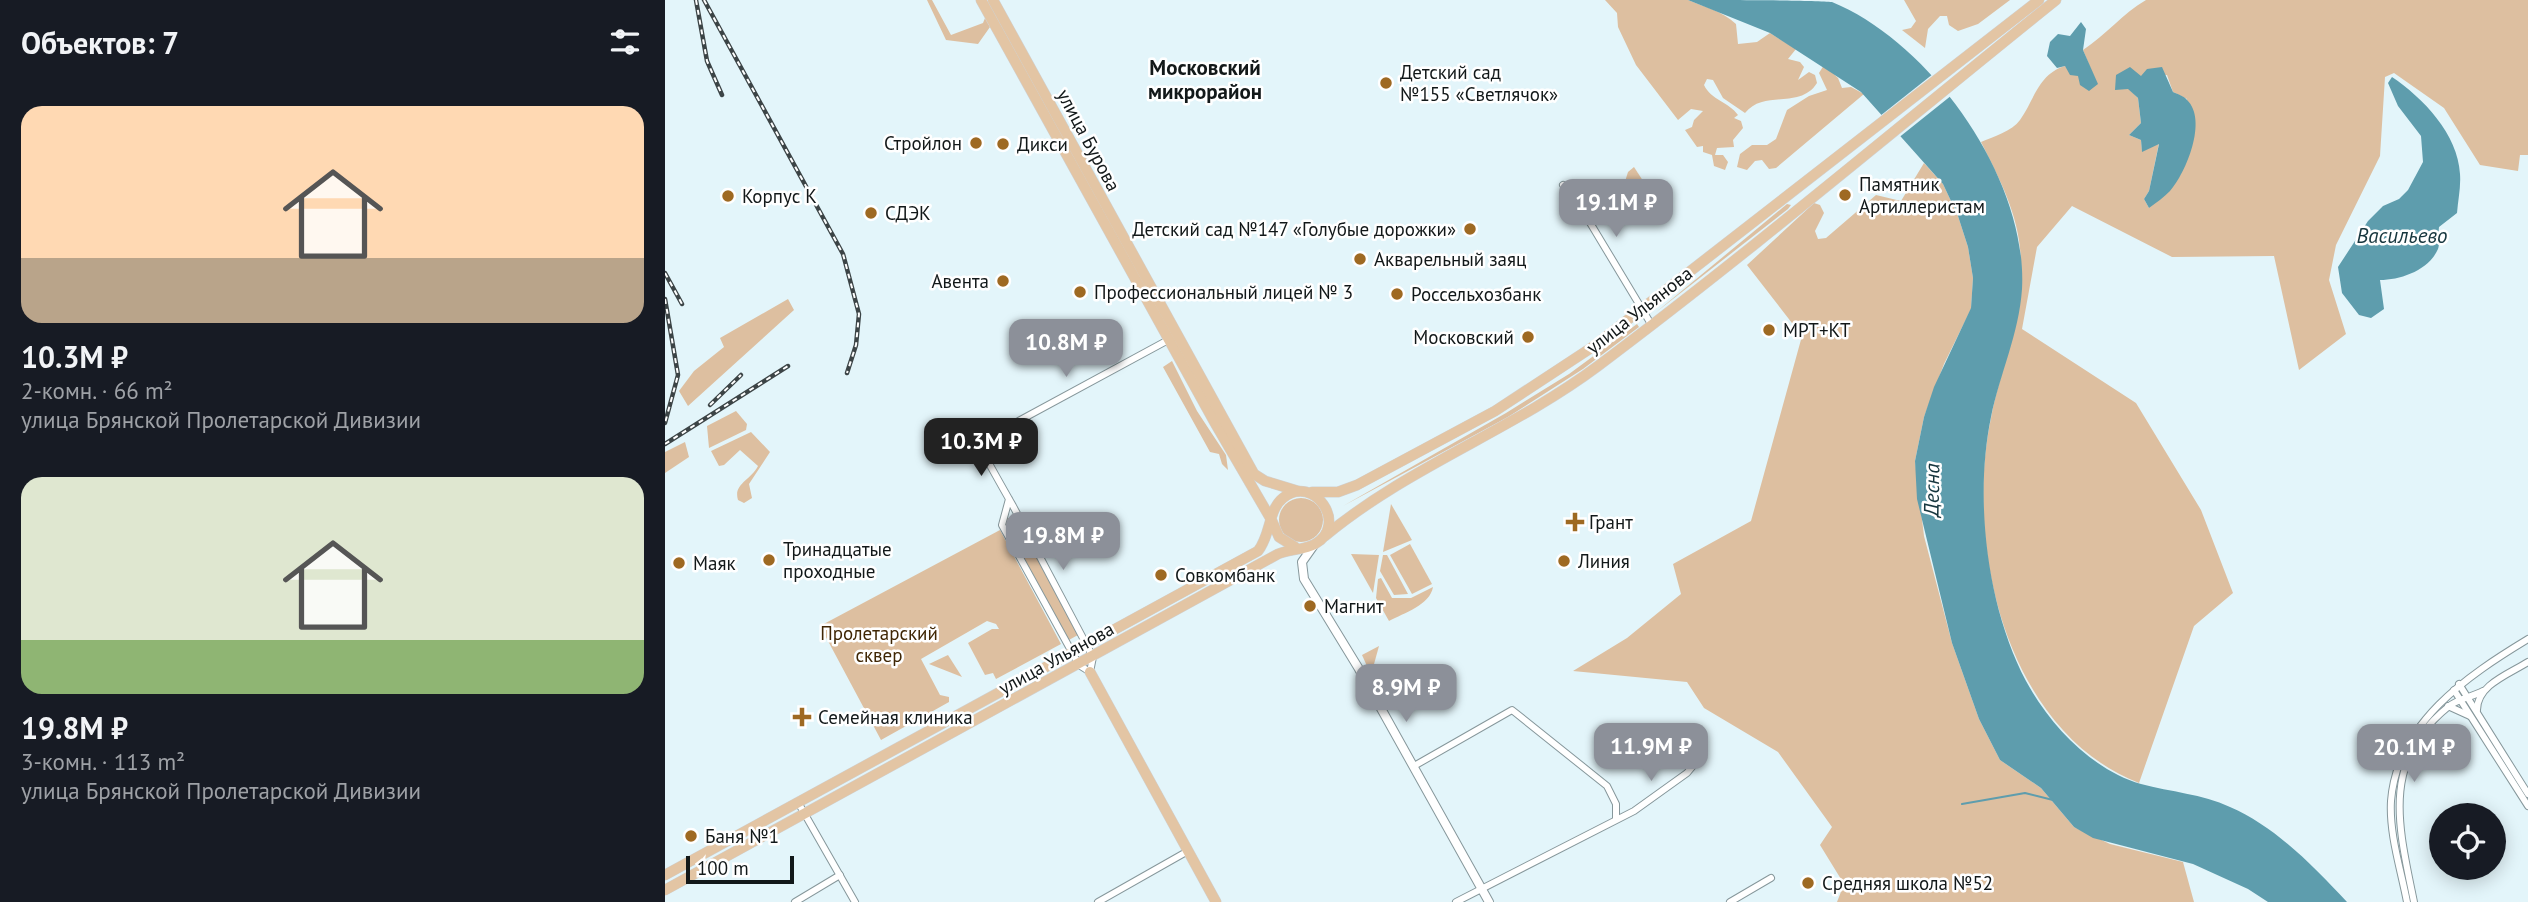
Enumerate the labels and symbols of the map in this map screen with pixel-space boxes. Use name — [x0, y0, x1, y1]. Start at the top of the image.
district label: Московский микрорайон — [1148, 54, 1262, 105]
place label: Детский сад №155 «Светлячок» — [1400, 60, 1558, 106]
marker: Детский сад №155 «Светлячок» — [1378, 75, 1394, 91]
street label: улица Бурова — [1052, 85, 1126, 195]
place label: Стройлон — [884, 131, 962, 155]
place label: Дикси — [1017, 132, 1068, 156]
marker: Стройлон — [968, 135, 984, 151]
marker: Дикси — [995, 136, 1011, 152]
place label: Памятник Артиллеристам — [1859, 172, 1985, 218]
pin: 19.1M ₽ — [1551, 180, 1681, 239]
place label: Корпус К — [742, 184, 817, 208]
marker: Памятник Артиллеристам — [1837, 187, 1853, 203]
marker: Корпус К — [720, 188, 736, 204]
place label: СДЭК — [885, 201, 931, 225]
marker: СДЭК — [863, 205, 879, 221]
place label: Детский сад №147 «Голубые дорожки» — [1132, 217, 1456, 241]
marker: Детский сад №147 «Голубые дорожки» — [1462, 221, 1478, 237]
water label: Васильево — [2357, 222, 2447, 249]
place label: Акварельный заяц — [1374, 247, 1526, 271]
marker: Акварельный заяц — [1352, 251, 1368, 267]
street label: улица Ульянова — [1581, 261, 1697, 359]
place label: Авента — [932, 269, 989, 293]
marker: Авента — [995, 273, 1011, 289]
place label: Профессиональный лицей № 3 — [1094, 280, 1353, 304]
place label: Россельхозбанк — [1411, 282, 1541, 306]
marker: Профессиональный лицей № 3 — [1072, 284, 1088, 300]
marker: Россельхозбанк — [1389, 286, 1405, 302]
place label: МРТ+КТ — [1783, 318, 1851, 342]
pin: 10.8M ₽ — [1001, 320, 1131, 379]
marker: МРТ+КТ — [1761, 322, 1777, 338]
place label: Московский — [1413, 325, 1514, 349]
marker: Московский — [1520, 329, 1536, 345]
pin: 10.3M ₽ — [916, 419, 1046, 478]
water label: Десна — [1918, 462, 1945, 519]
place label: Грант — [1589, 510, 1633, 534]
pin: 19.8M ₽ — [998, 512, 1128, 572]
marker: Грант — [1567, 514, 1583, 530]
place label: Тринадцатые проходные — [783, 537, 892, 583]
place label: Линия — [1577, 549, 1630, 573]
place label: Маяк — [693, 551, 736, 575]
marker: Тринадцатые проходные — [761, 552, 777, 568]
marker: Линия — [1556, 553, 1572, 569]
marker: Маяк — [671, 555, 687, 571]
place label: Совкомбанк — [1175, 563, 1275, 587]
marker: Совкомбанк — [1153, 567, 1169, 583]
place label: Магнит — [1324, 594, 1384, 618]
marker: Магнит — [1302, 598, 1318, 614]
street label: улица Ульянова — [994, 616, 1118, 700]
park label: Пролетарский сквер — [820, 621, 938, 667]
pin: 8.9M ₽ — [1349, 664, 1463, 724]
place label: Семейная клиника — [818, 705, 973, 729]
marker: Семейная клиника — [792, 707, 812, 727]
pin: 11.9M ₽ — [1586, 724, 1716, 783]
pin: 20.1M ₽ — [2349, 724, 2479, 784]
place label: Баня №1 — [705, 824, 779, 848]
marker: Баня №1 — [683, 828, 699, 844]
scale bar — [686, 853, 795, 885]
place label: Средняя школа №52 — [1822, 871, 1993, 895]
marker: Средняя школа №52 — [1800, 875, 1816, 891]

